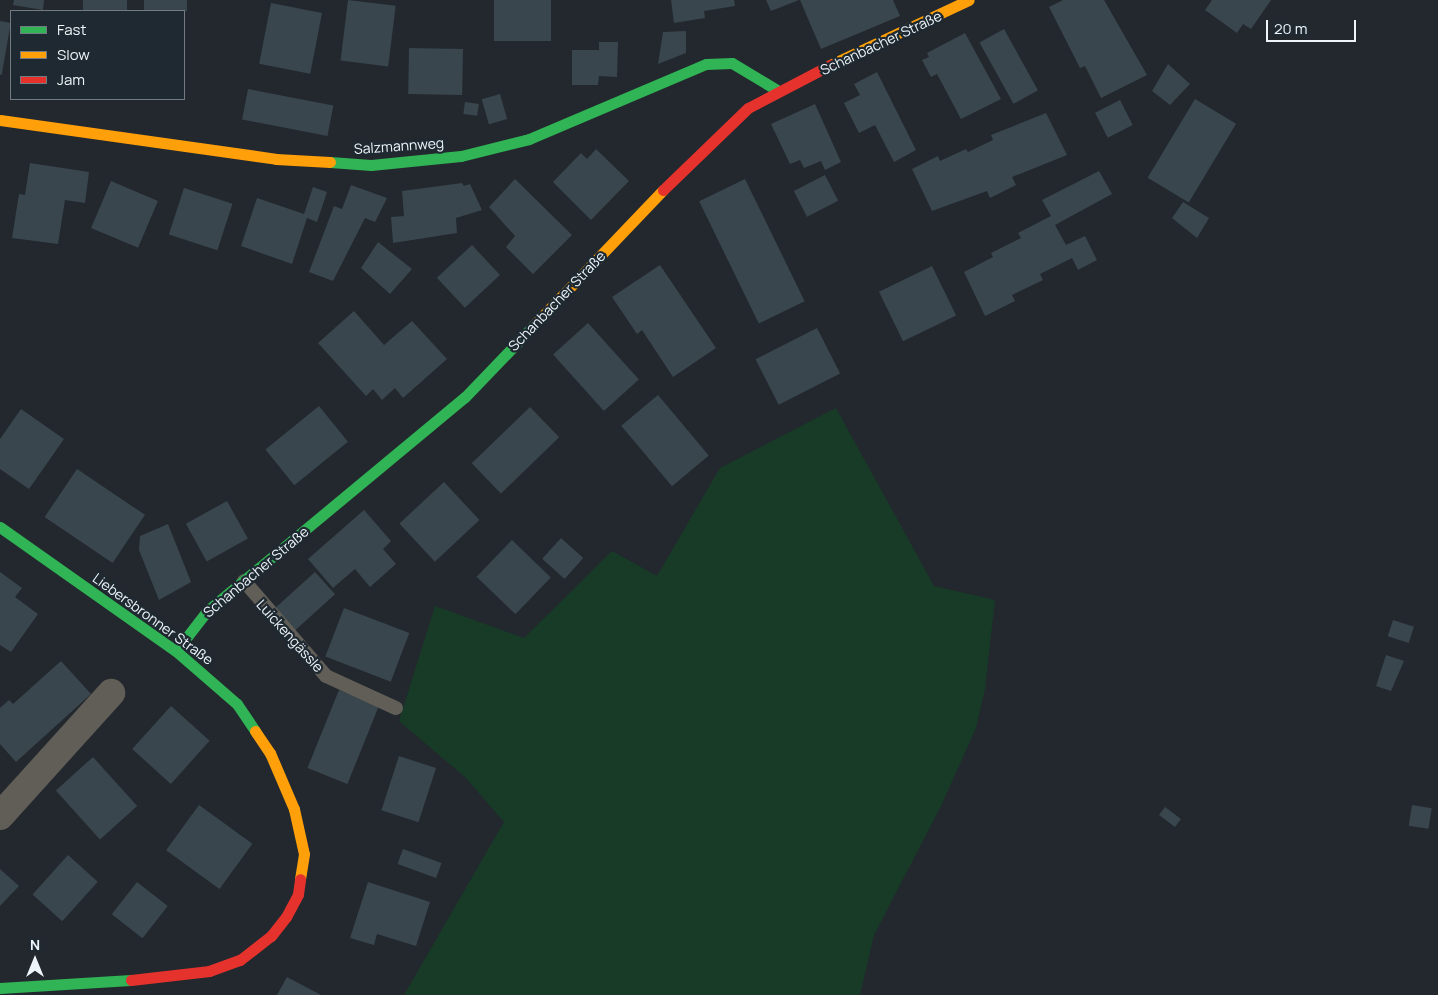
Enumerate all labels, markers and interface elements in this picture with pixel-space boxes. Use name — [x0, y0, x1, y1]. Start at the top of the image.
street label: Schanbacher Straße — [818, 7, 944, 79]
legend — [10, 10, 185, 100]
scale bar — [1268, 10, 1358, 42]
text: 20 m — [1274, 18, 1307, 39]
text: Fast — [57, 19, 86, 40]
text: Slow — [57, 44, 90, 65]
text: Jam — [57, 69, 85, 90]
street label: Salzmannweg — [353, 134, 445, 158]
street label: Schanbacher Straße — [505, 248, 609, 354]
street label: Schanbacher Straße — [200, 523, 312, 621]
street label: Liebersbronner Straße — [90, 570, 216, 668]
street label: Luickengässle — [253, 596, 327, 676]
north arrow — [10, 935, 60, 985]
text: N — [30, 935, 40, 954]

